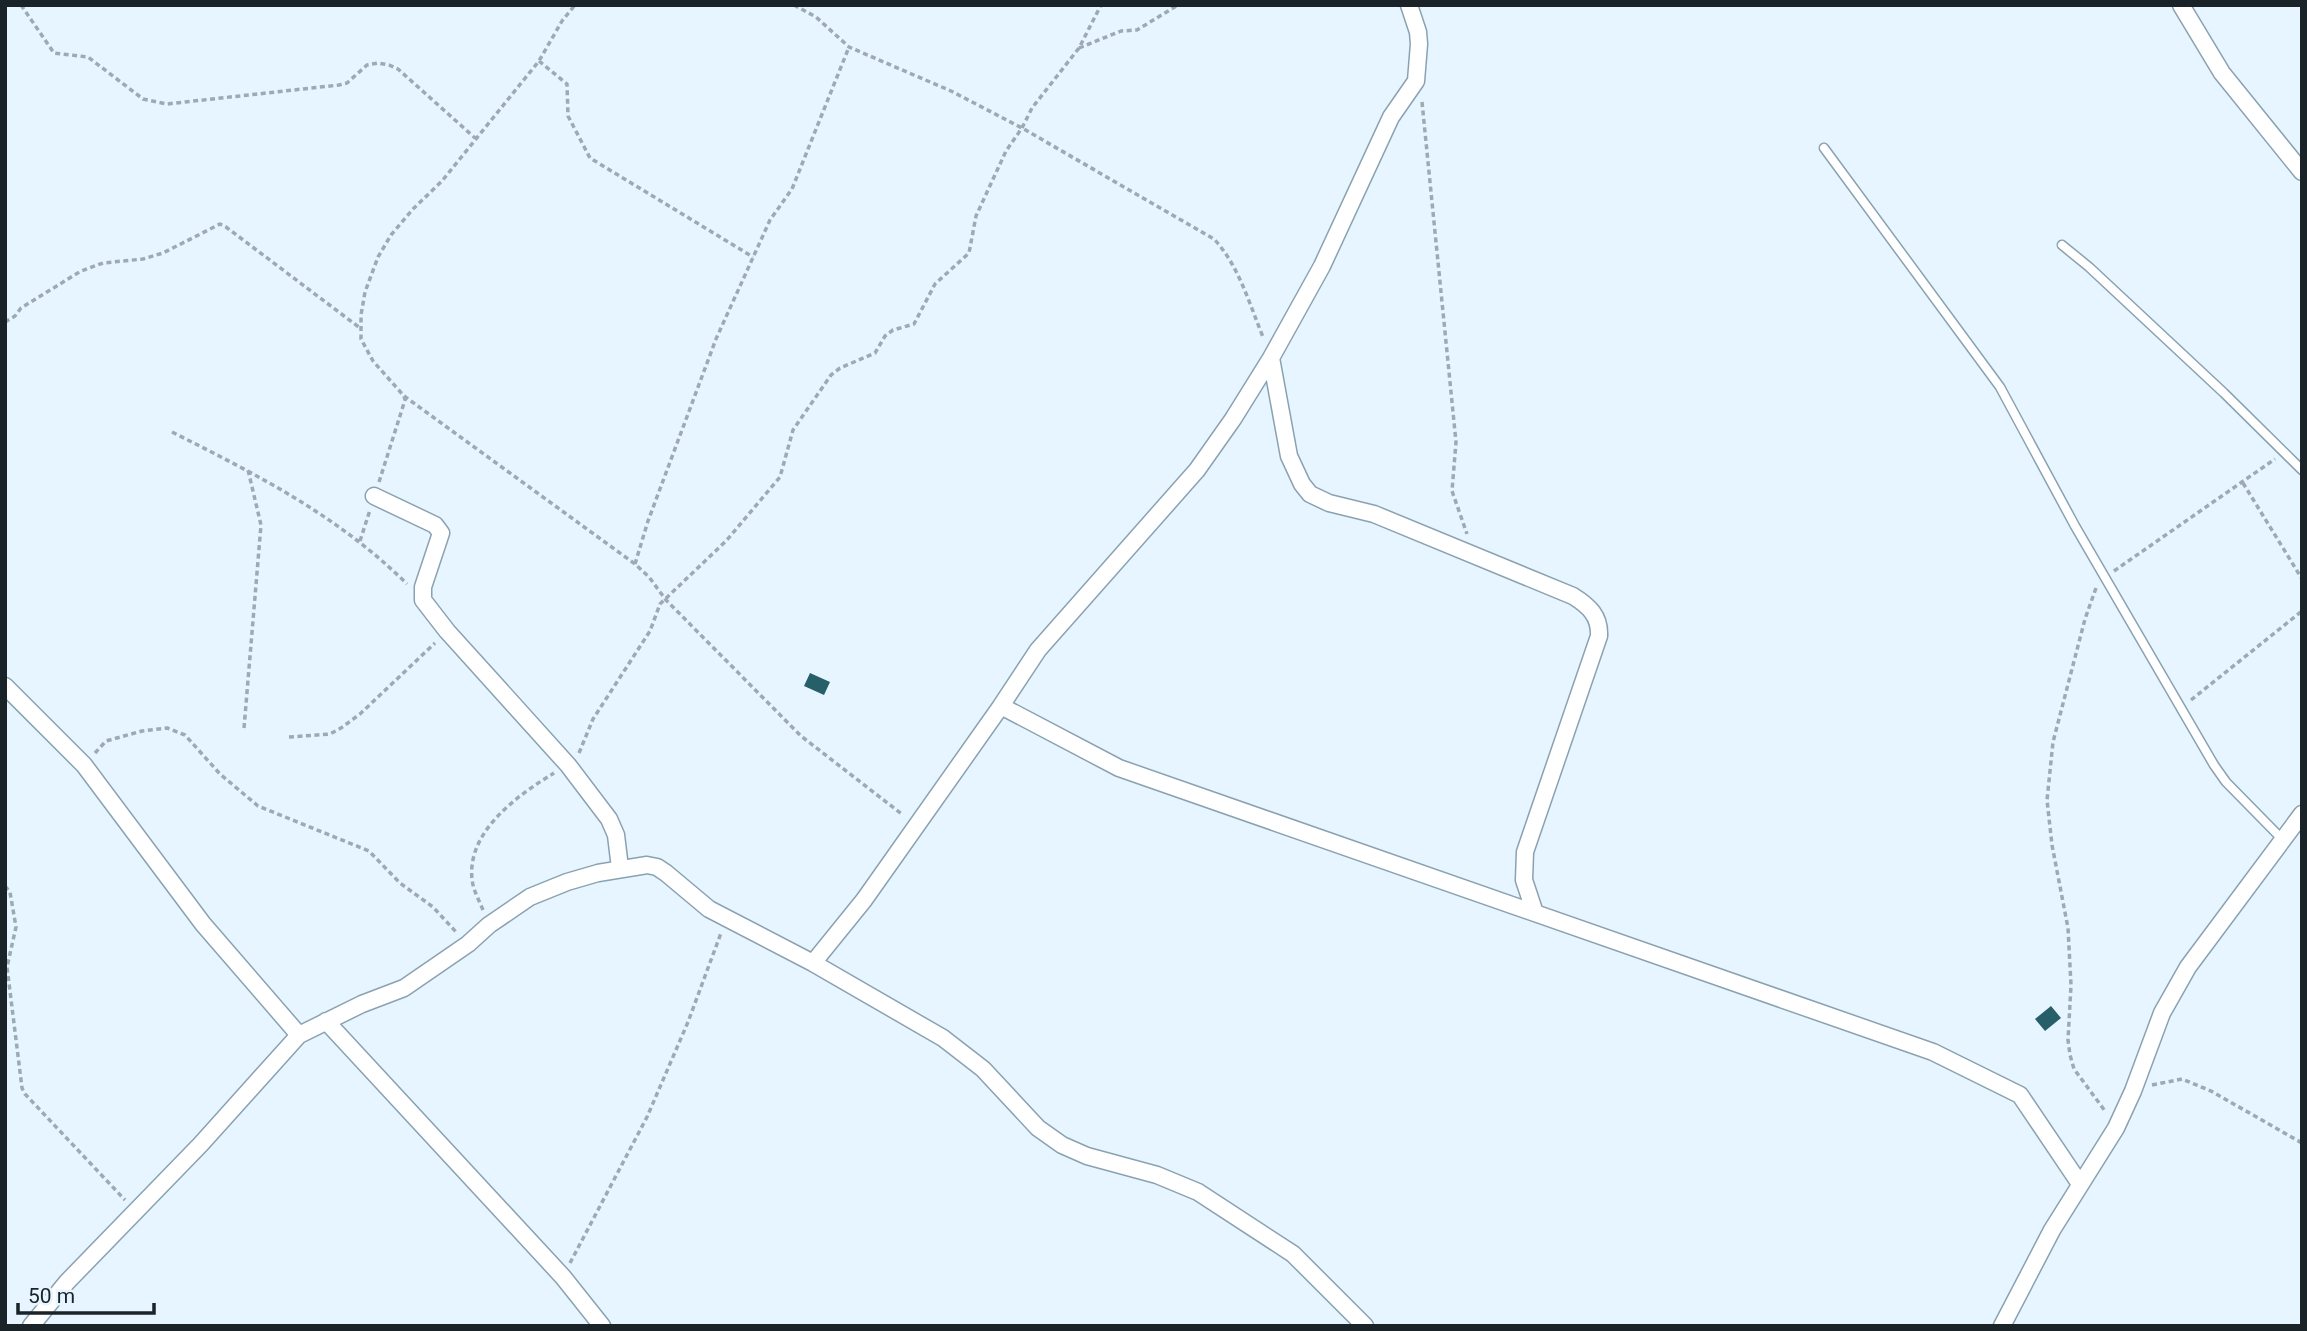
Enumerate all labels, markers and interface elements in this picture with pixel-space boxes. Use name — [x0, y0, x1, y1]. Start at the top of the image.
scale bar — [18, 1272, 154, 1316]
text: 50 m — [28, 1284, 75, 1308]

